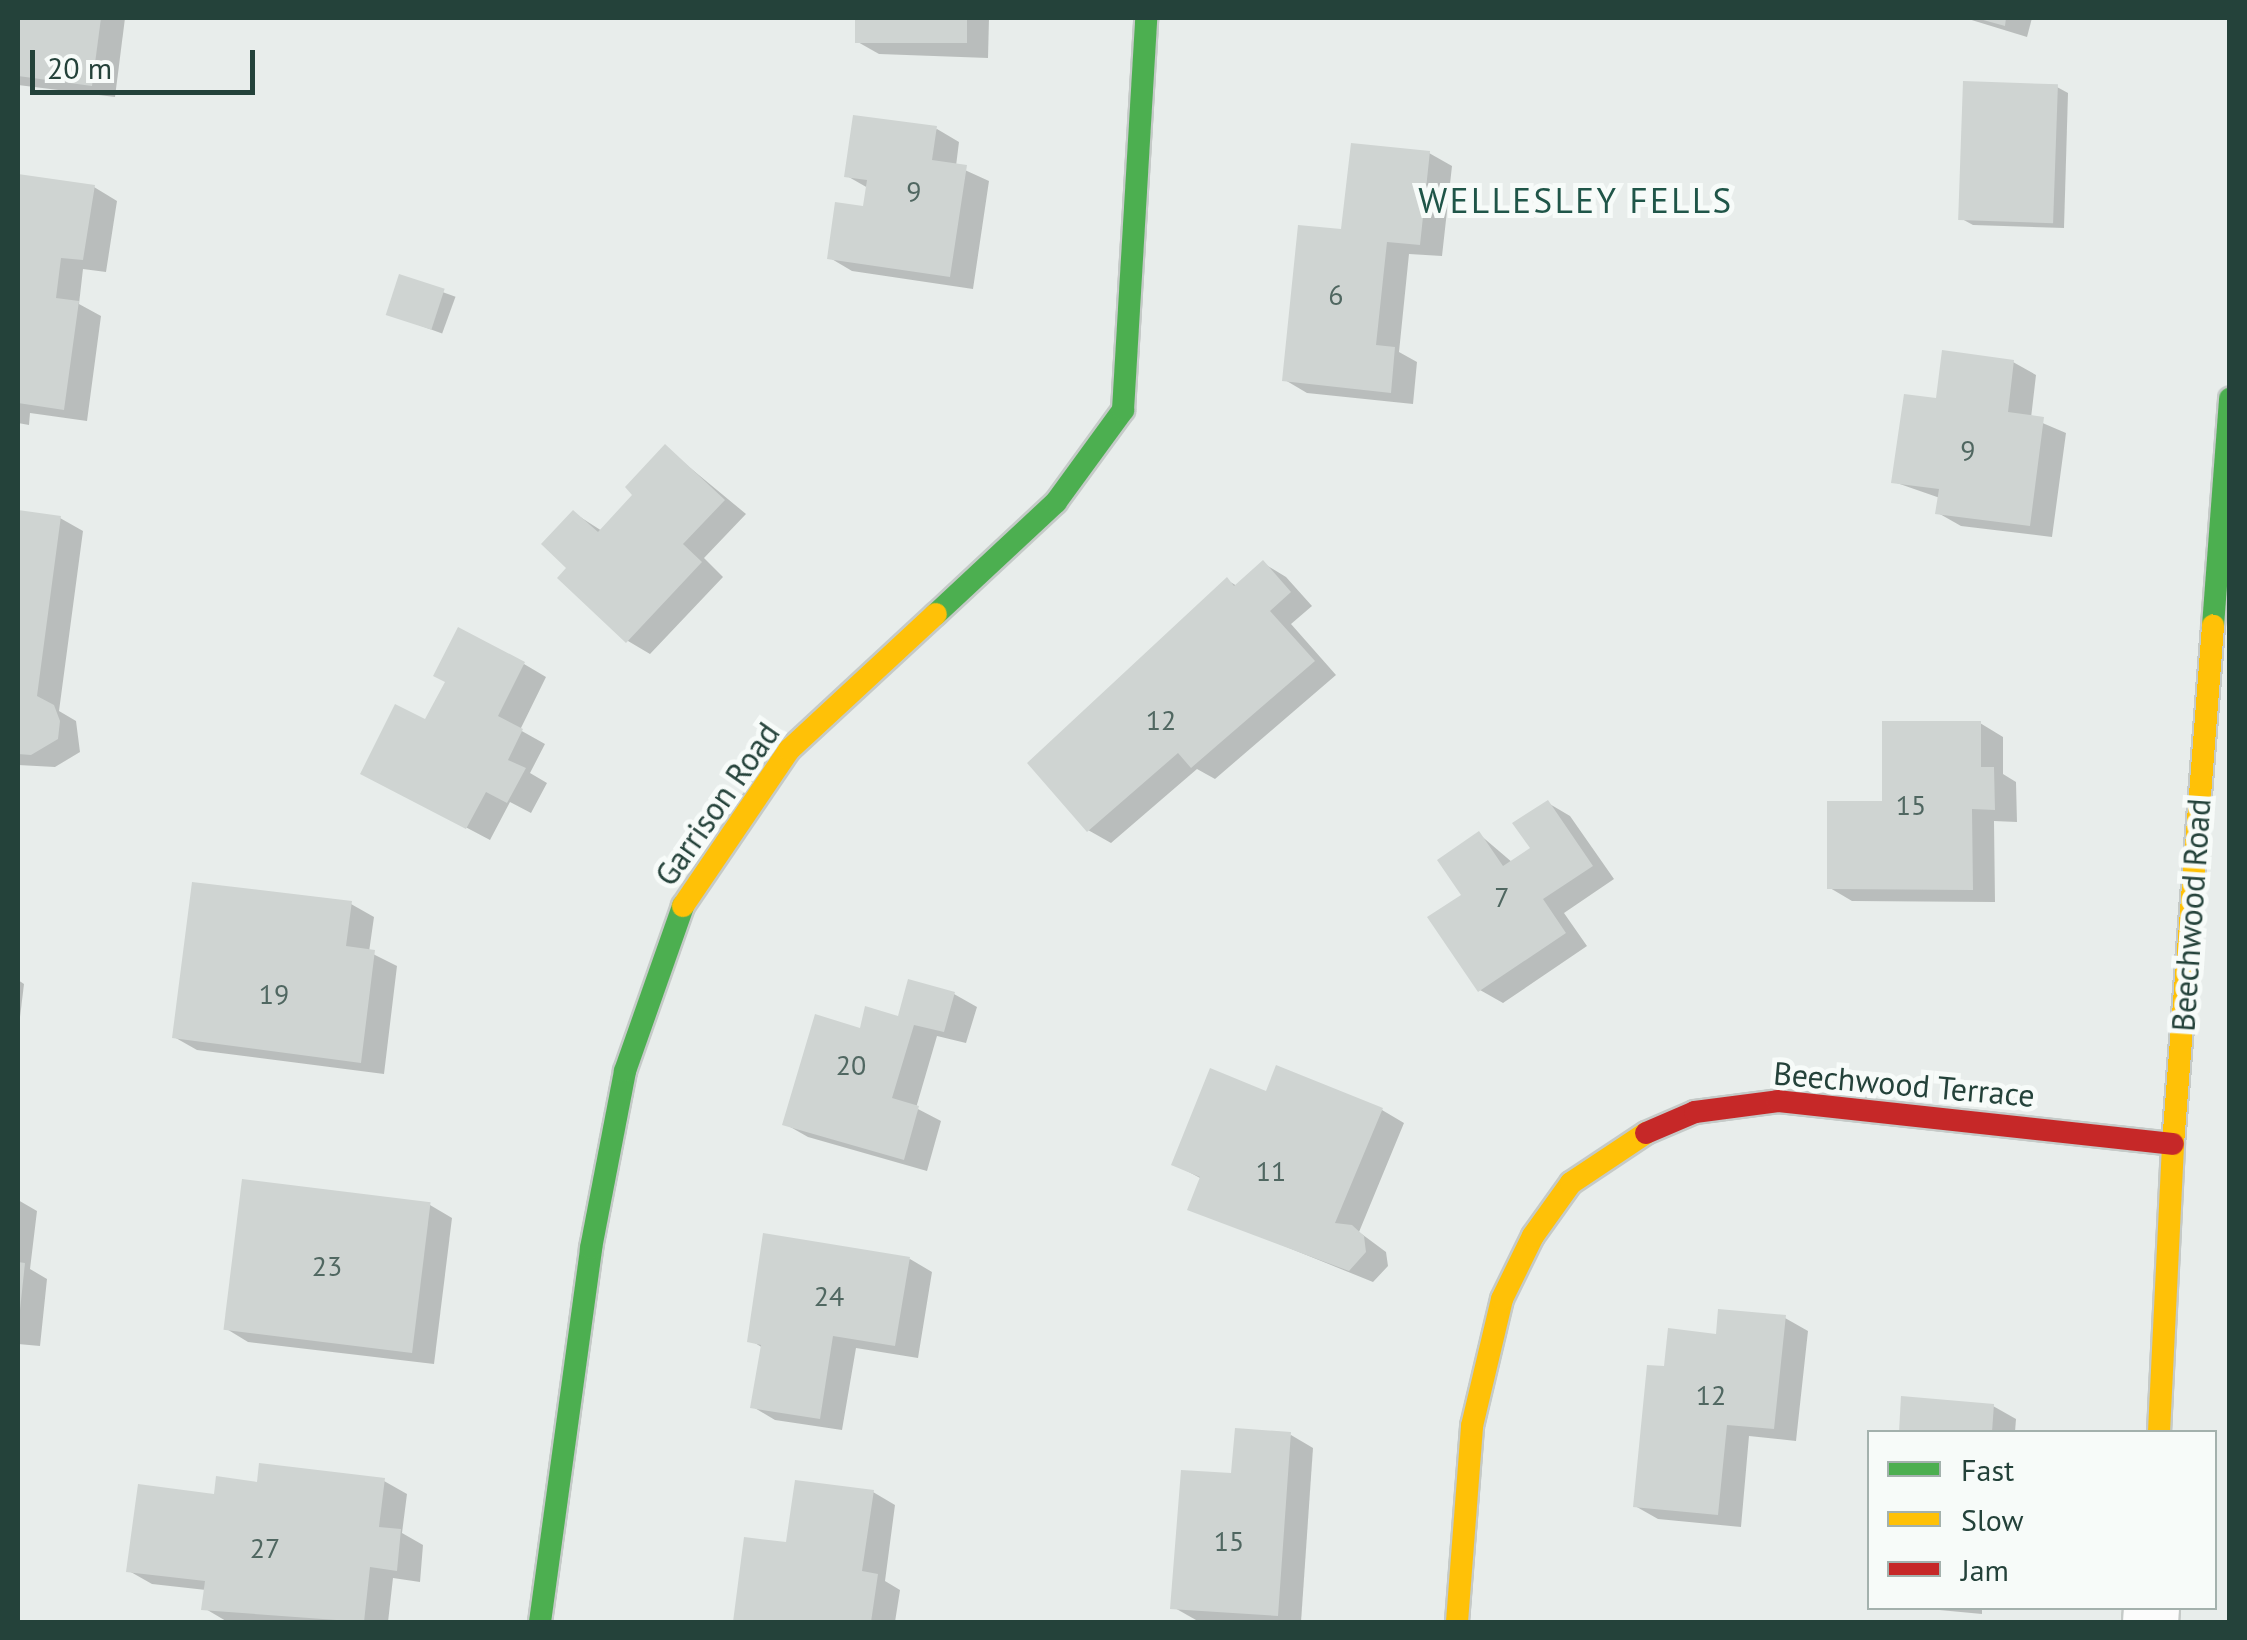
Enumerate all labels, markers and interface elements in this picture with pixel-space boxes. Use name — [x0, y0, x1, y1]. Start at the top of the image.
scale bar — [35, 30, 260, 92]
text: 20 m — [47, 48, 112, 87]
house number: 9 — [906, 174, 922, 208]
district label: WELLESLEY FELLS — [1418, 179, 1734, 221]
house number: 6 — [1328, 278, 1344, 312]
house number: 9 — [1960, 433, 1976, 467]
house number: 12 — [1146, 703, 1176, 737]
street label: Garrison Road — [647, 715, 787, 893]
house number: 15 — [1896, 788, 1926, 822]
street label: Beechwood Road — [2164, 797, 2218, 1033]
house number: 7 — [1494, 880, 1510, 914]
house number: 19 — [259, 977, 289, 1011]
house number: 20 — [836, 1048, 866, 1082]
street label: Beechwood Terrace — [1771, 1053, 2037, 1115]
house number: 11 — [1256, 1154, 1286, 1188]
house number: 23 — [312, 1249, 342, 1283]
house number: 24 — [814, 1279, 844, 1313]
house number: 12 — [1696, 1378, 1726, 1412]
legend — [1867, 1430, 2217, 1610]
text: Fast — [1961, 1450, 2014, 1489]
text: Slow — [1961, 1500, 2024, 1539]
house number: 15 — [1214, 1524, 1244, 1558]
house number: 27 — [250, 1531, 280, 1565]
text: Jam — [1961, 1550, 2009, 1589]

